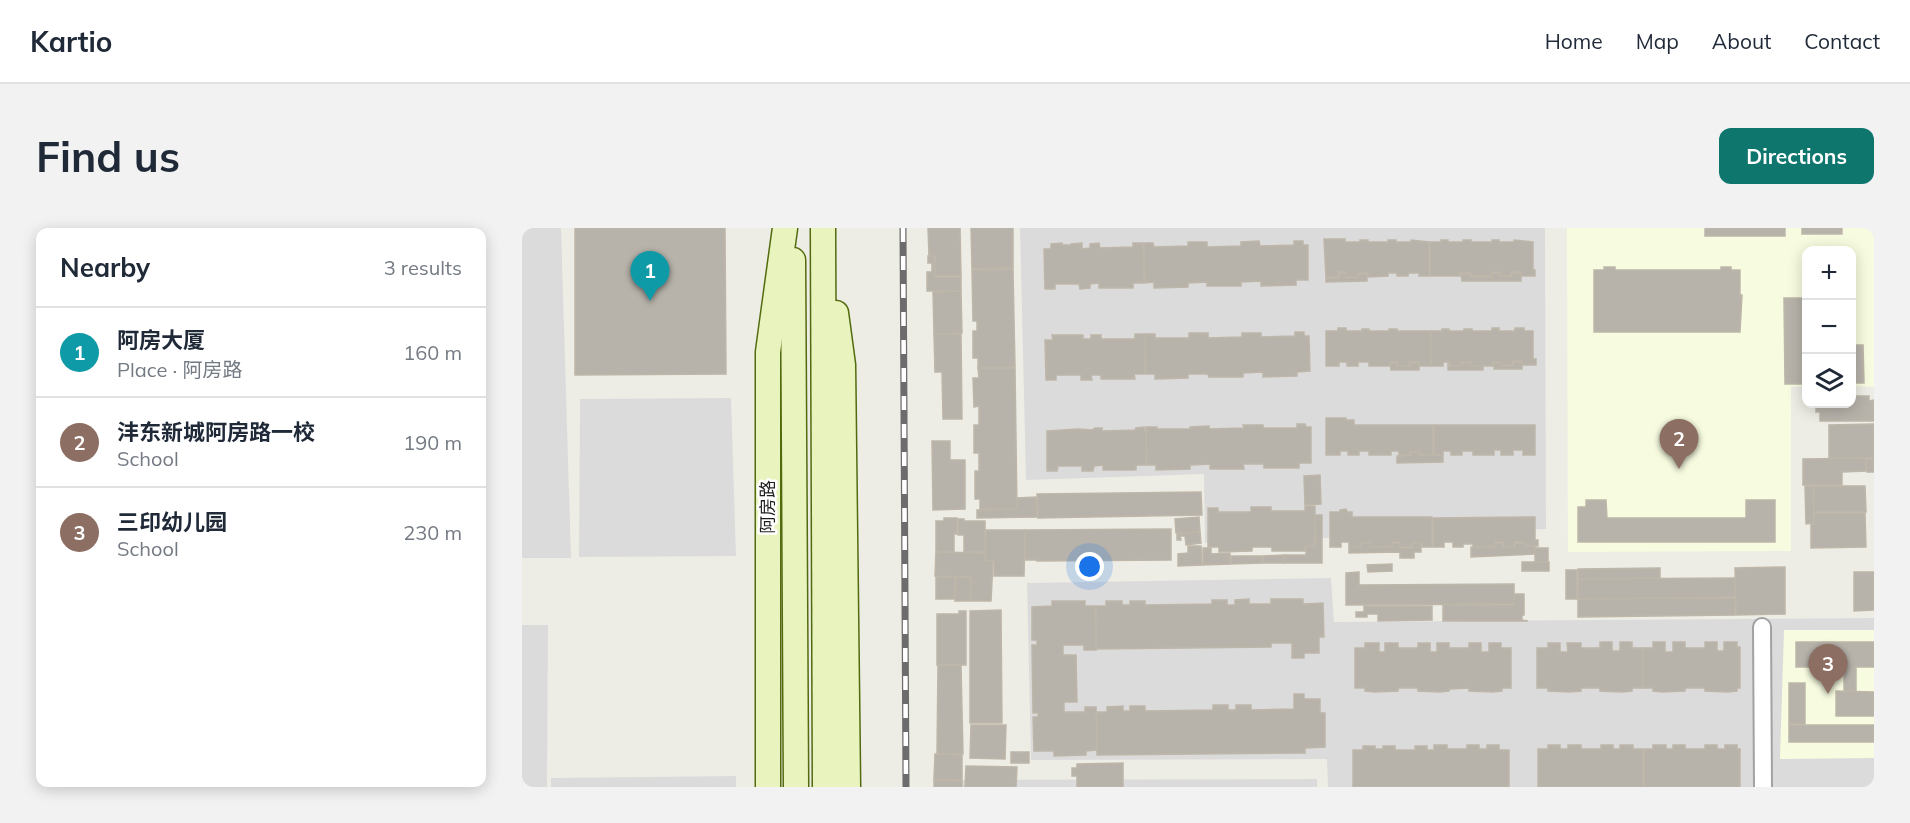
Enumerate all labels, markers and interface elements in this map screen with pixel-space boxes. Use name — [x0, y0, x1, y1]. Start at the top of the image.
text: Kartio — [30, 24, 112, 59]
text: Home — [1545, 28, 1603, 54]
text: Map — [1636, 28, 1679, 54]
text: About — [1712, 28, 1771, 54]
text: Contact — [1804, 28, 1880, 54]
button: Directions — [1719, 128, 1874, 184]
text: Find us — [36, 130, 180, 183]
map controls — [1802, 246, 1856, 408]
button: + — [1802, 246, 1856, 300]
text: Nearby — [60, 251, 150, 284]
pin: 1 — [630, 251, 670, 301]
text: 3 results — [384, 255, 462, 280]
button: − — [1802, 300, 1856, 354]
text: 阿房大厦 — [117, 326, 205, 354]
text: 1 — [74, 340, 86, 365]
text: 160 m — [403, 340, 462, 365]
button: layers — [1802, 354, 1856, 408]
text: Place · 阿房路 — [117, 357, 242, 382]
text: 沣东新城阿房路一校 — [117, 418, 315, 446]
pin: 2 — [1660, 420, 1698, 469]
text: 2 — [74, 430, 86, 455]
text: 190 m — [403, 430, 462, 455]
text: School — [117, 446, 179, 471]
street label: 阿房路 — [756, 480, 779, 534]
text: 三印幼儿园 — [117, 508, 227, 536]
text: 3 — [74, 520, 86, 545]
text: 230 m — [403, 520, 462, 545]
text: School — [117, 536, 179, 561]
your location — [1075, 552, 1104, 581]
pin: 3 — [1808, 644, 1848, 694]

